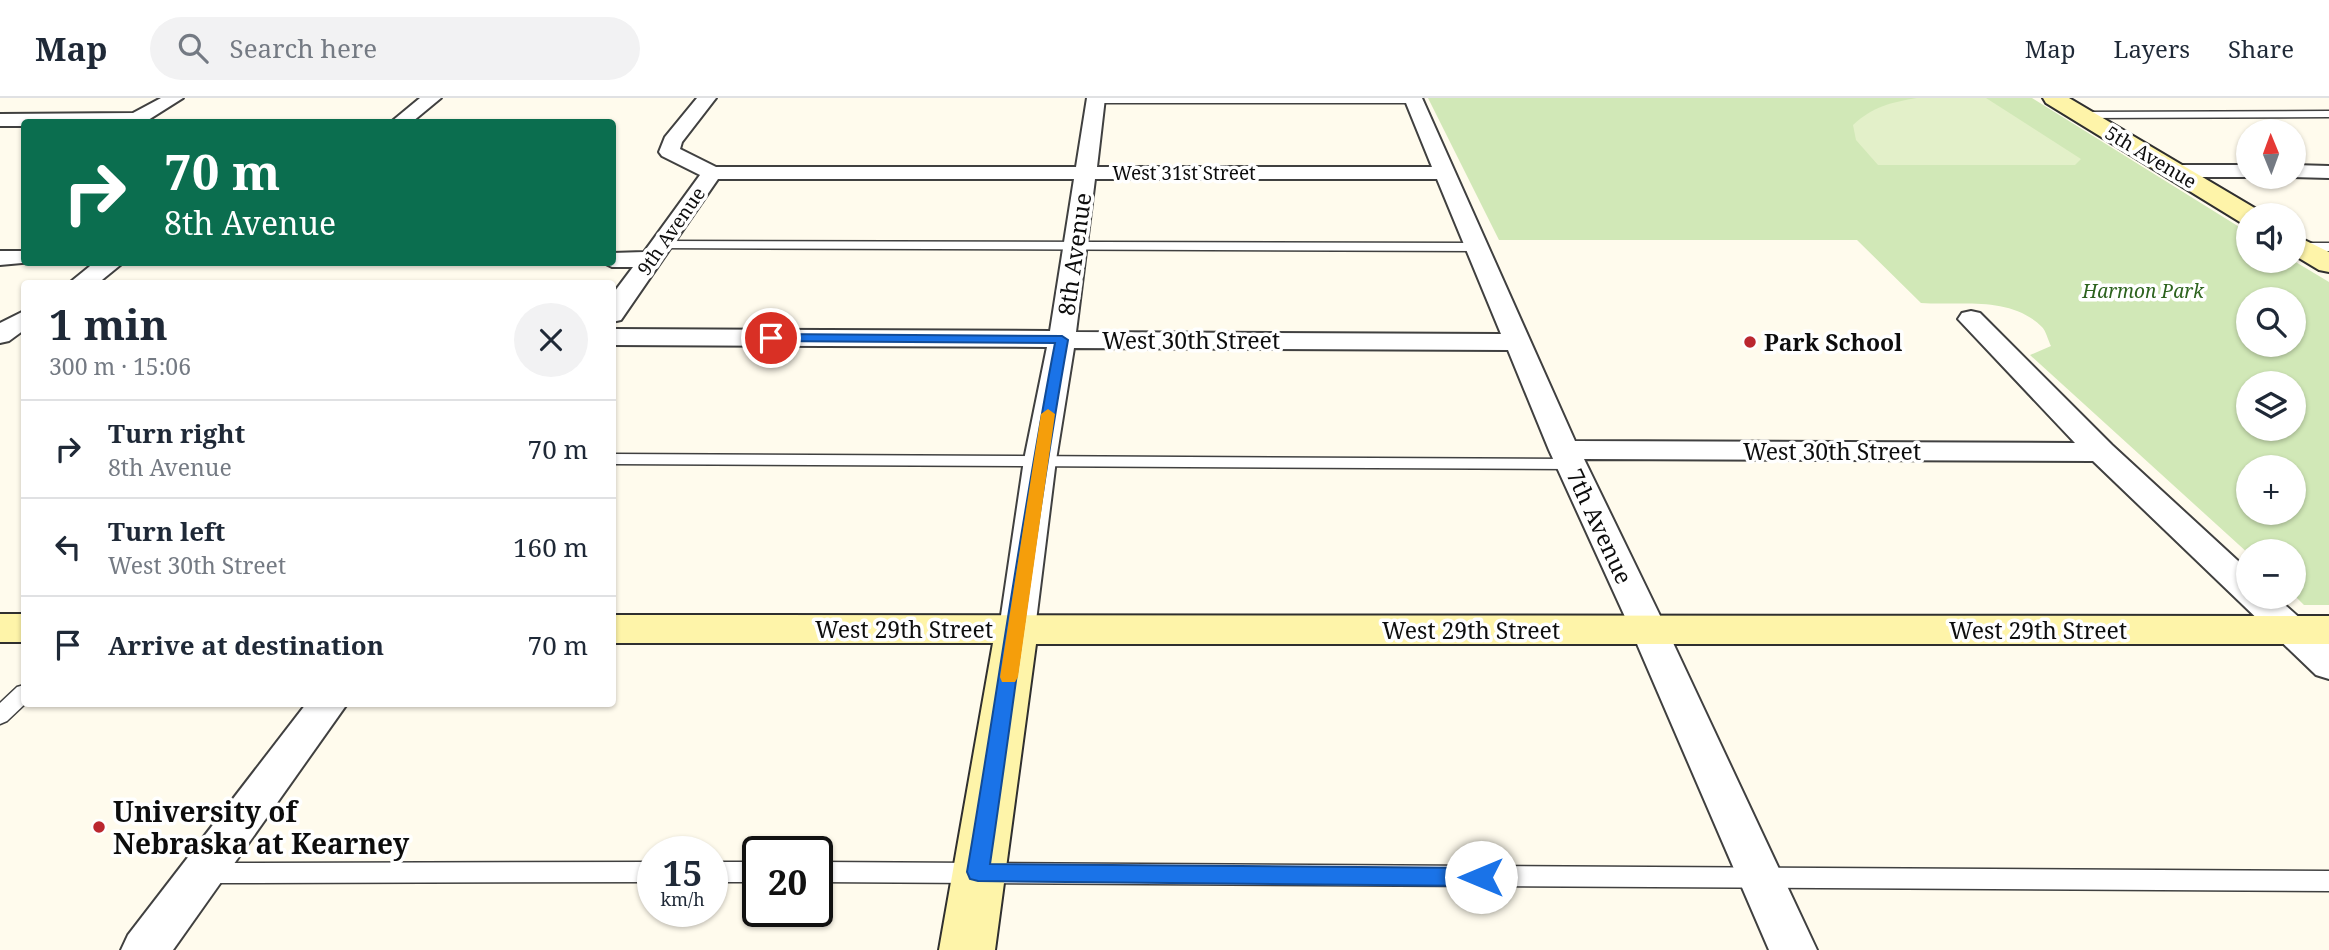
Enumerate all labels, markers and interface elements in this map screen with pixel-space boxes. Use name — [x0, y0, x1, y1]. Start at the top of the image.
search box — [150, 17, 640, 80]
text: Map — [35, 26, 108, 71]
icon: search — [174, 29, 212, 67]
text: Search here — [230, 30, 377, 66]
text: Map — [2025, 32, 2076, 65]
text: Layers — [2114, 32, 2190, 65]
text: Share — [2228, 32, 2294, 65]
north arrow — [2236, 119, 2306, 189]
map controls — [2236, 119, 2306, 609]
street label: 5th Avenue — [2100, 120, 2202, 194]
text: 70 m — [164, 138, 280, 204]
icon: right — [49, 147, 140, 238]
street label: West 31st Street — [1112, 160, 1256, 186]
street label: 9th Avenue — [631, 182, 711, 280]
street label: 8th Avenue — [1050, 191, 1098, 317]
text: 8th Avenue — [164, 201, 336, 244]
button: sound — [2236, 203, 2306, 273]
park label: Harmon Park — [2081, 278, 2205, 304]
button: search — [2236, 287, 2306, 357]
text: 1 min — [49, 295, 168, 352]
button: close — [514, 303, 588, 377]
pin — [741, 308, 801, 368]
icon: arrive — [752, 319, 790, 357]
street label: West 30th Street — [1102, 324, 1280, 356]
place label: Park School — [1764, 326, 1902, 358]
marker: Park School — [1742, 334, 1758, 350]
text: 300 m · 15:06 — [49, 350, 191, 382]
button: layers — [2236, 371, 2306, 441]
text: Turn right — [108, 415, 245, 451]
icon: right — [49, 430, 87, 468]
text: 70 m — [528, 431, 588, 467]
street label: West 30th Street — [1743, 435, 1921, 467]
text: 8th Avenue — [108, 451, 232, 483]
button: + — [2236, 455, 2306, 525]
street label: 7th Avenue — [1559, 463, 1641, 589]
text: Turn left — [108, 513, 225, 549]
icon: left — [49, 528, 87, 566]
text: 160 m — [513, 529, 588, 565]
button: − — [2236, 539, 2306, 609]
text: West 30th Street — [108, 549, 286, 581]
street label: West 29th Street — [815, 613, 993, 645]
street label: West 29th Street — [1382, 614, 1560, 646]
street label: West 29th Street — [1949, 614, 2127, 646]
icon: arrive — [49, 626, 87, 664]
text: Arrive at destination — [108, 627, 384, 663]
text: 70 m — [528, 627, 588, 663]
place label: University of Nebraska at Kearney — [113, 792, 410, 862]
marker: University of Nebraska at Kearney — [91, 819, 107, 835]
speed limit sign: 20 — [742, 836, 833, 927]
position arrow — [1444, 840, 1518, 914]
text: 15 — [663, 849, 702, 896]
text: km/h — [660, 887, 705, 911]

